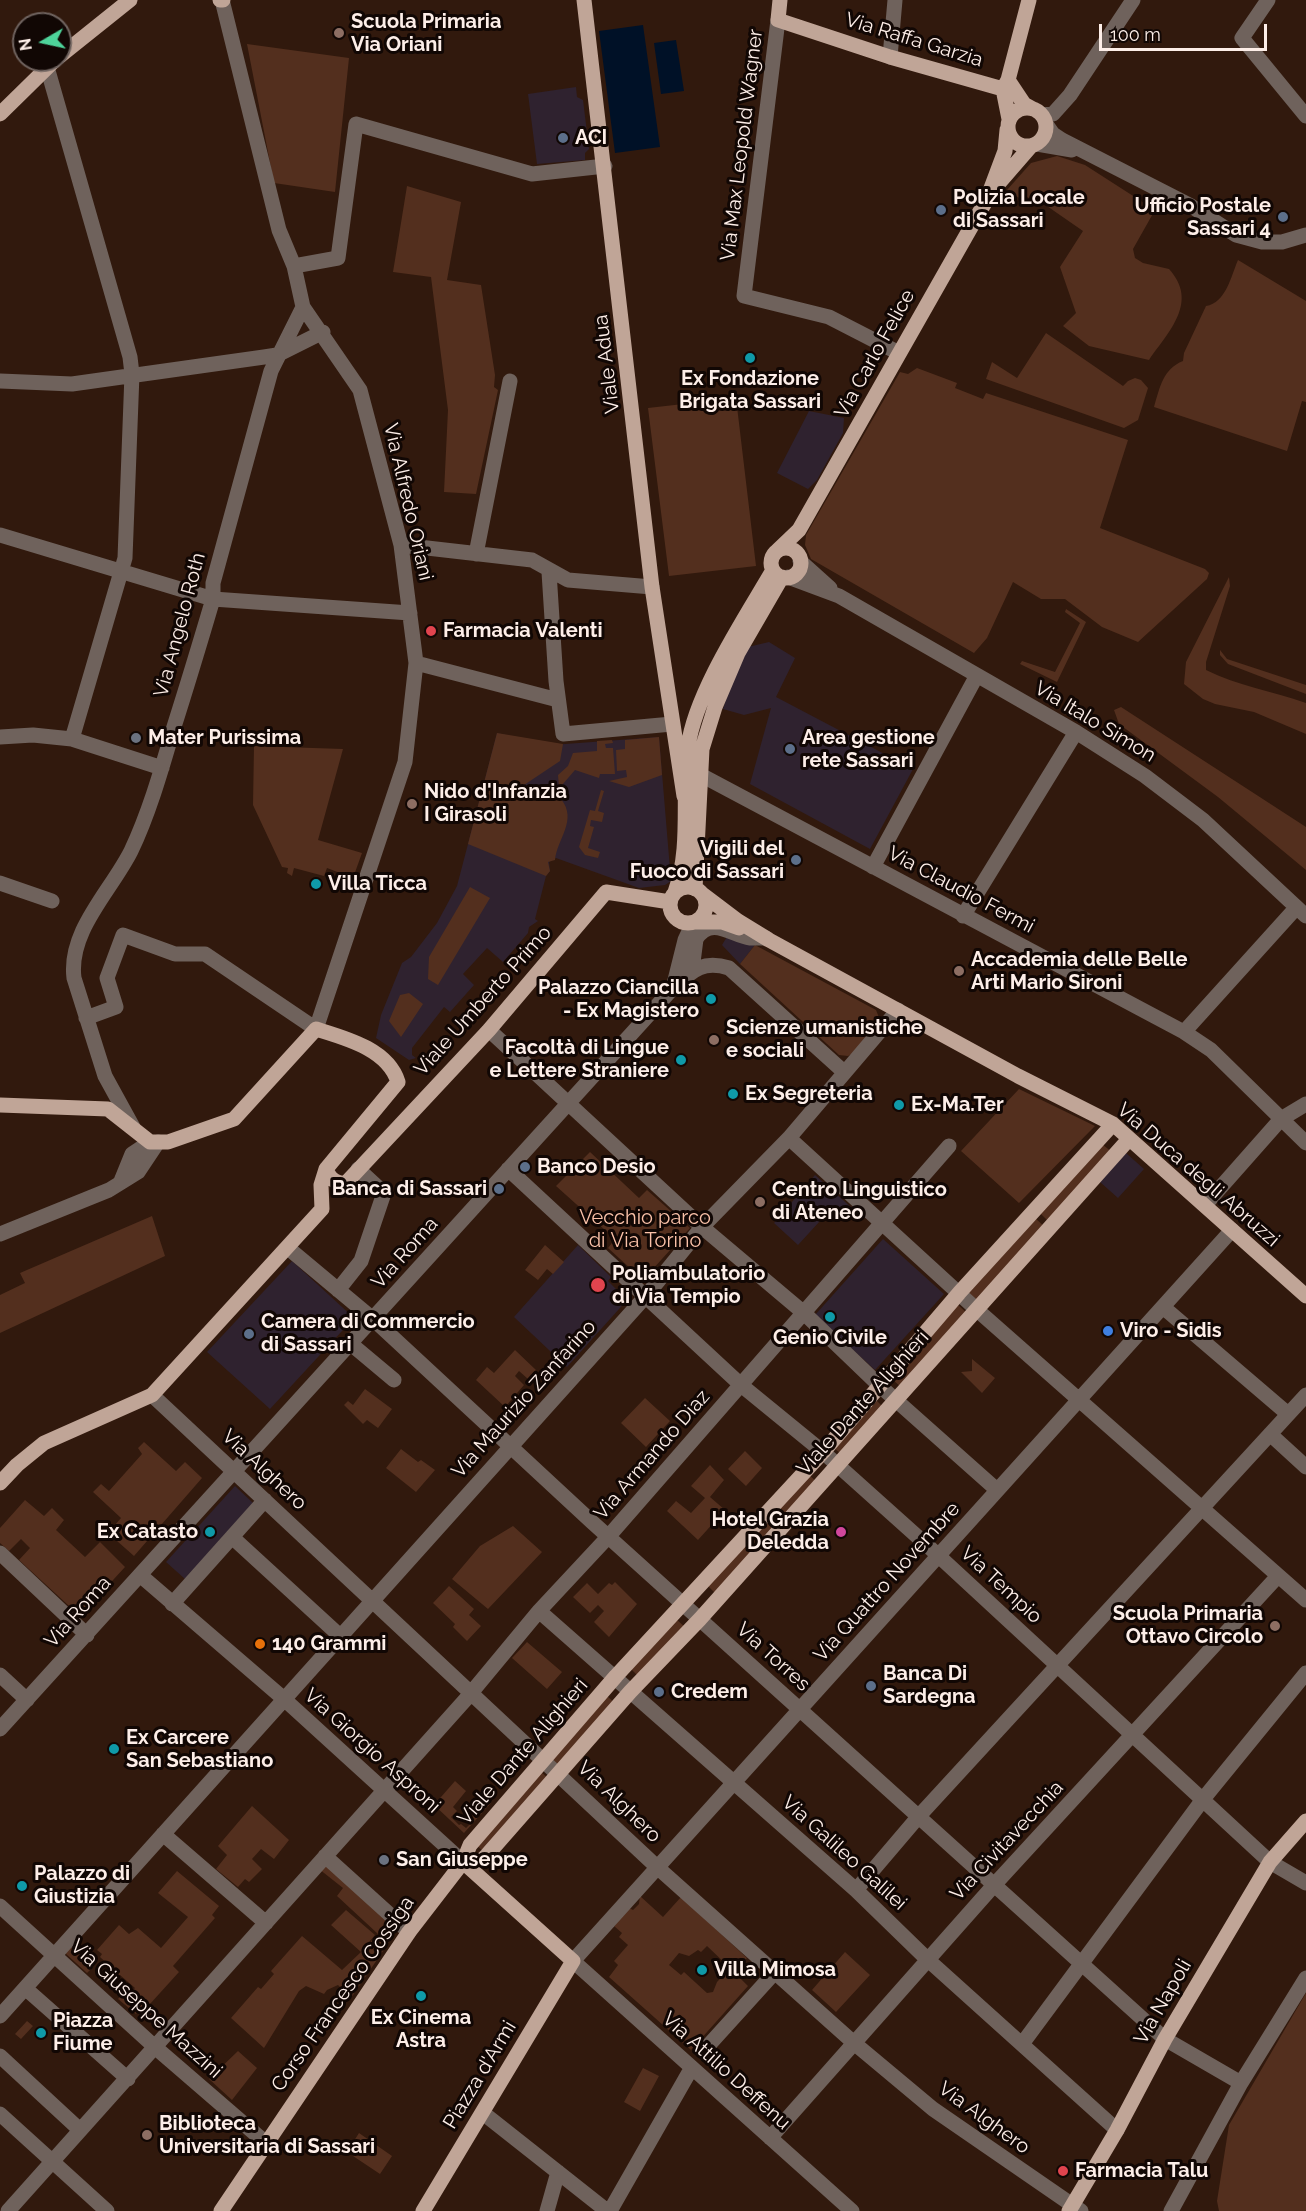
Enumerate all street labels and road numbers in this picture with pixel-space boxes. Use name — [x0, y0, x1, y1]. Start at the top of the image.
street label: Via Raffa Garzia — [842, 8, 986, 72]
street label: Via Max Leopold Wagner — [716, 28, 768, 262]
street label: Via Carlo Felice — [830, 286, 920, 422]
street label: Viale Adua — [589, 313, 625, 415]
street label: Via Alfredo Oriani — [378, 421, 438, 583]
street label: Via Angelo Roth — [149, 550, 211, 700]
street label: Via Italo Simon — [1030, 676, 1160, 768]
street label: Via Claudio Fermi — [884, 841, 1038, 939]
street label: Viale Umberto Primo — [409, 921, 557, 1081]
street label: Via Duca degli Abruzzi — [1112, 1098, 1284, 1252]
street label: Via Roma — [367, 1212, 443, 1294]
street label: Via Maurizio Zanfarino — [447, 1315, 601, 1483]
street label: Viale Dante Alighieri — [792, 1326, 934, 1480]
street label: Via Armando Diaz — [589, 1385, 715, 1525]
street label: Via Alghero — [217, 1425, 311, 1515]
street label: Via Quattro Novembre — [809, 1497, 965, 1667]
street label: Via Tempio — [955, 1541, 1047, 1629]
street label: Via Roma — [40, 1571, 116, 1653]
street label: Via Torres — [731, 1618, 815, 1696]
street label: Viale Dante Alighieri — [453, 1674, 593, 1830]
street label: Via Giorgio Asproni — [299, 1684, 445, 1818]
street label: Via Alghero — [572, 1756, 666, 1848]
street label: Via Civitavecchia — [945, 1776, 1069, 1906]
street label: Via Galileo Galilei — [777, 1791, 911, 1915]
street label: Corso Francesco Cossiga — [266, 1892, 420, 2096]
street label: Via Giuseppe Mazzini — [65, 1935, 227, 2083]
street label: Via Napoli — [1129, 1955, 1197, 2049]
street label: Via Attilio Deffenu — [657, 2007, 795, 2135]
street label: Piazza d'Armi — [438, 2017, 522, 2133]
street label: Via Alghero — [934, 2077, 1034, 2159]

